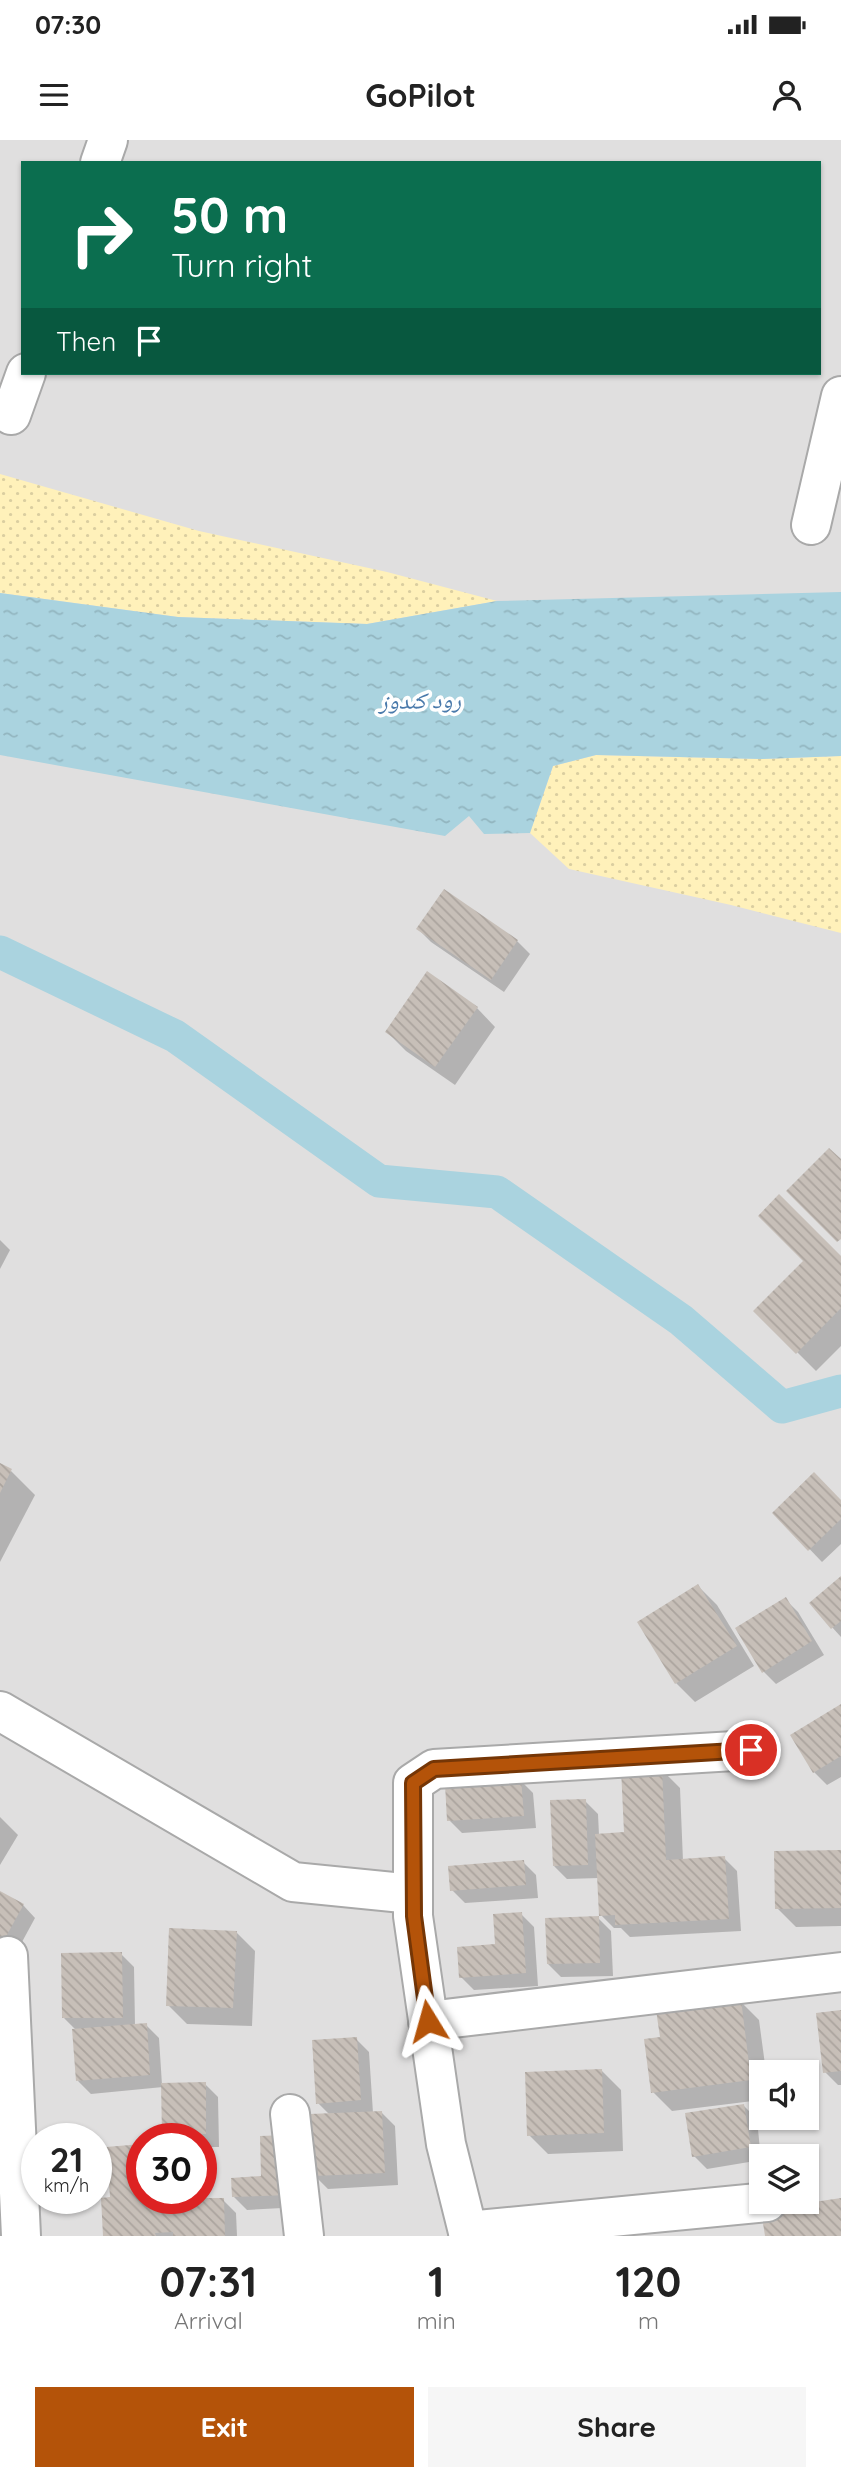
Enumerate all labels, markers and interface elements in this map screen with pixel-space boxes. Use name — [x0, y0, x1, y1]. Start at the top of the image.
text: 07:30 — [35, 8, 101, 41]
text: GoPilot — [365, 75, 476, 115]
icon: menu — [35, 76, 73, 114]
icon: person — [768, 76, 806, 114]
text: 50 m — [171, 184, 288, 245]
icon: right — [56, 189, 147, 280]
text: Turn right — [171, 245, 312, 285]
icon: arrive — [130, 322, 168, 360]
text: Then — [56, 325, 116, 358]
water label: رود کندوز — [377, 685, 461, 715]
pin — [721, 1720, 781, 1780]
icon: arrive — [732, 1731, 770, 1769]
position arrow — [391, 1984, 465, 2058]
map controls — [749, 2060, 819, 2214]
button: sound — [749, 2060, 819, 2130]
speed limit sign: 30 — [126, 2123, 217, 2214]
text: 21 — [50, 2137, 83, 2181]
button: layers — [749, 2144, 819, 2214]
text: km/h — [44, 2174, 89, 2197]
text: 07:31 — [160, 2255, 257, 2308]
text: 1 — [428, 2255, 444, 2308]
text: 120 — [615, 2255, 681, 2308]
text: Arrival — [174, 2306, 243, 2335]
text: min — [417, 2306, 456, 2335]
text: m — [638, 2306, 659, 2335]
button: Exit — [35, 2387, 414, 2467]
button: Share — [428, 2387, 806, 2467]

